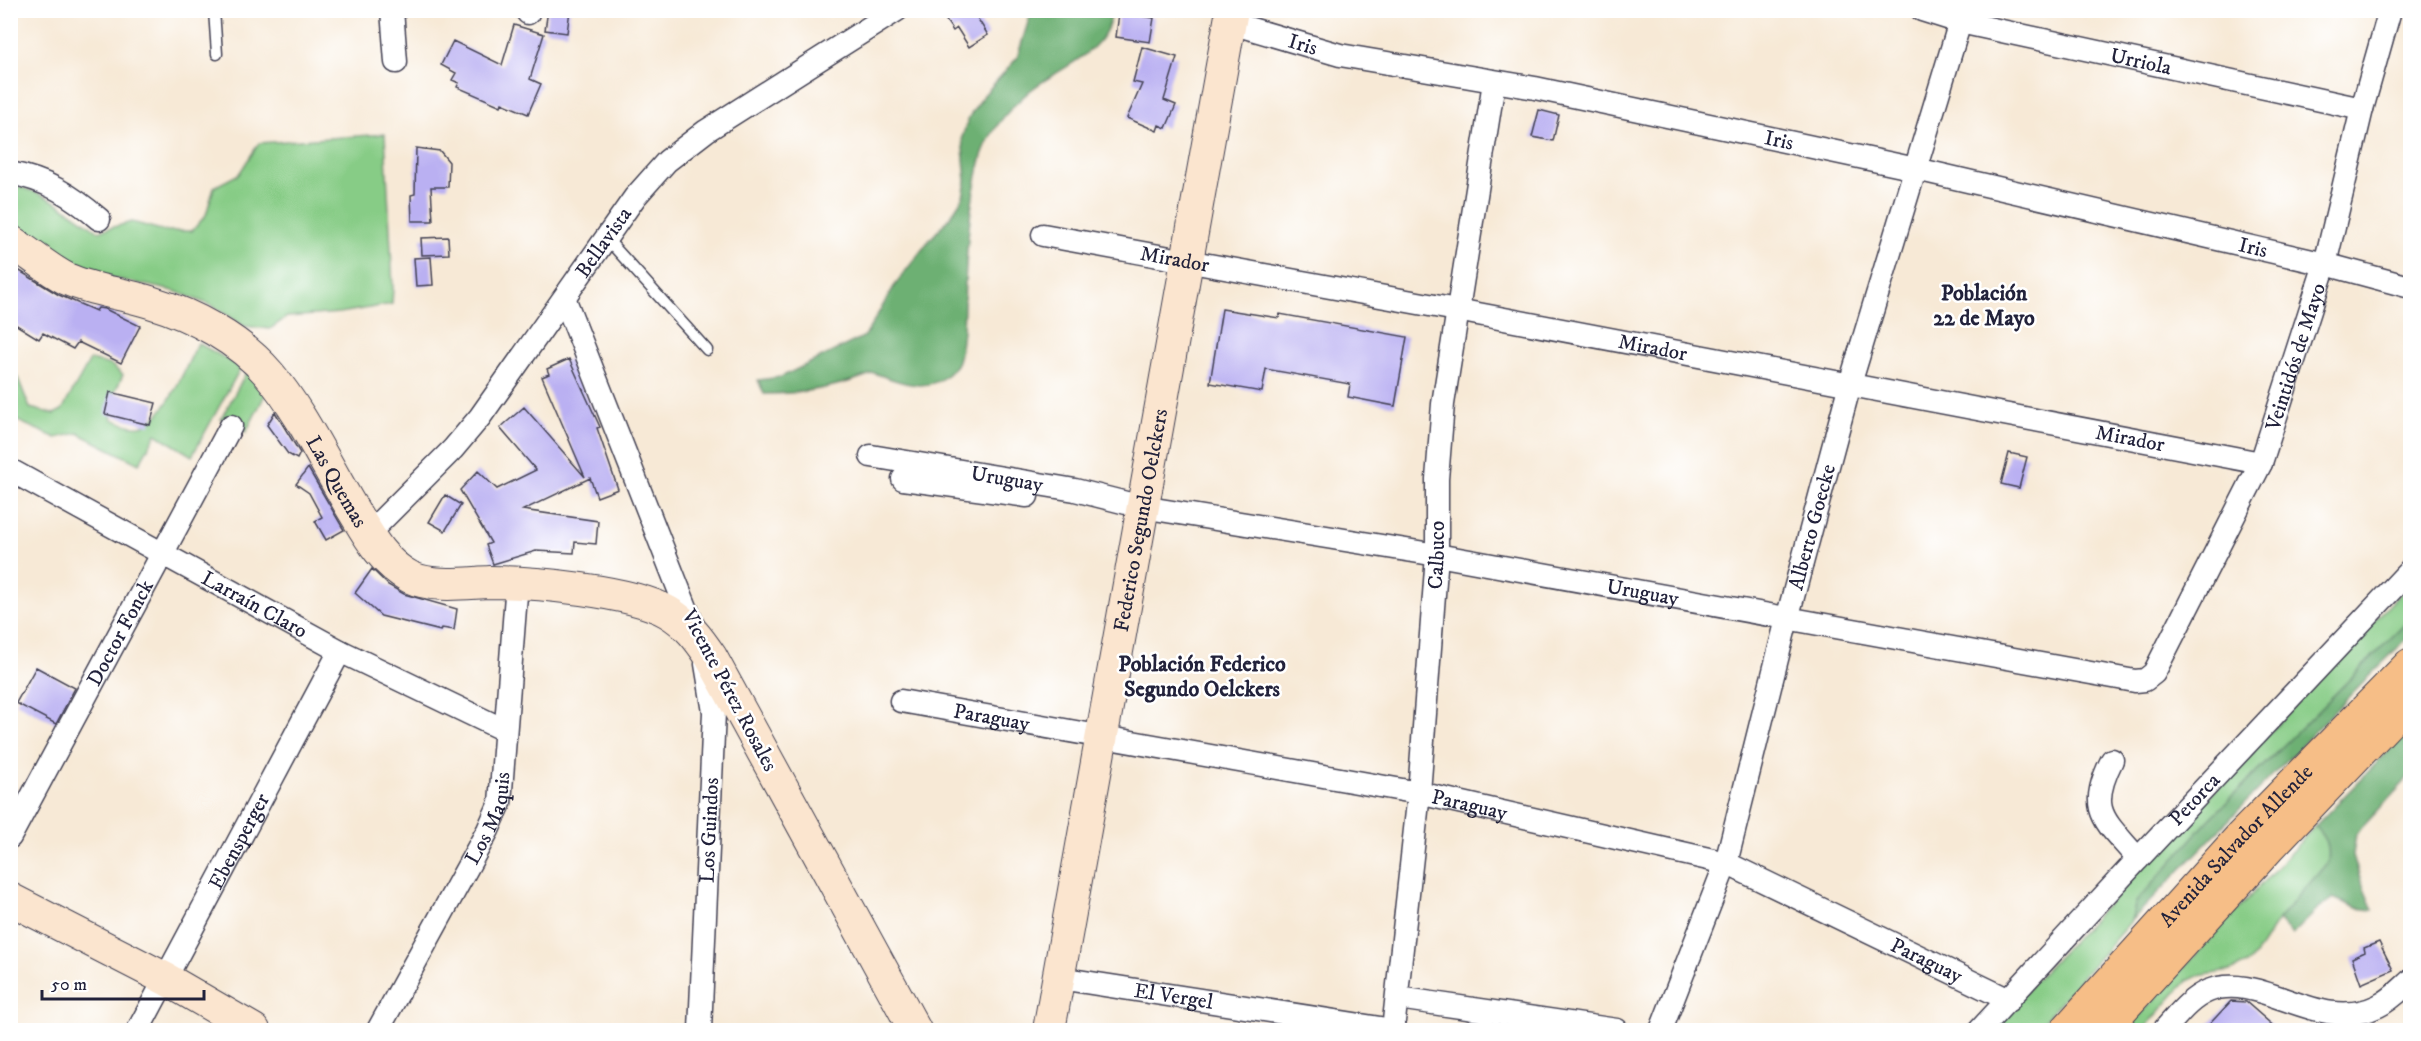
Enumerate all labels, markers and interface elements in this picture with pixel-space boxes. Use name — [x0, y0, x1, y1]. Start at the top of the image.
street label: Iris — [1285, 29, 1320, 62]
street label: Urriola — [2108, 43, 2174, 81]
street label: Iris — [1762, 125, 1796, 157]
street label: Bellavista — [570, 202, 638, 283]
street label: Iris — [2236, 232, 2270, 264]
street label: Mirador — [1138, 241, 1212, 279]
district label: Población 22 de Mayo — [1933, 280, 2035, 332]
street label: Veintidós de Mayo — [2260, 280, 2332, 435]
street label: Mirador — [1616, 329, 1689, 368]
street label: Federico Segundo Oelckers — [1109, 407, 1174, 634]
street label: Mirador — [2093, 420, 2167, 458]
street label: Las Quemas — [300, 431, 373, 533]
street label: Uruguay — [969, 461, 1046, 499]
street label: Alberto Goecke — [1783, 461, 1842, 593]
street label: Calbuco — [1422, 521, 1451, 590]
street label: Larraín Claro — [197, 566, 312, 645]
street label: Uruguay — [1605, 574, 1682, 613]
street label: Doctor Fonck — [82, 575, 160, 691]
street label: Vicente Pérez Rosales — [675, 604, 783, 776]
district label: Población Federico Segundo Oelckers — [1118, 651, 1286, 703]
street label: Paraguay — [951, 699, 1033, 738]
street label: Avenida Salvador Allende — [2154, 759, 2319, 933]
street label: Petorca — [2164, 768, 2226, 832]
street label: Los Maquis — [460, 771, 516, 869]
street label: Los Guindos — [694, 777, 725, 884]
street label: Paraguay — [1429, 784, 1511, 827]
street label: Ebensperger — [203, 789, 276, 894]
street label: Paraguay — [1886, 933, 1968, 990]
scale bar — [42, 963, 204, 1001]
text: 50 m — [51, 974, 87, 996]
street label: El Vergel — [1132, 978, 1216, 1016]

